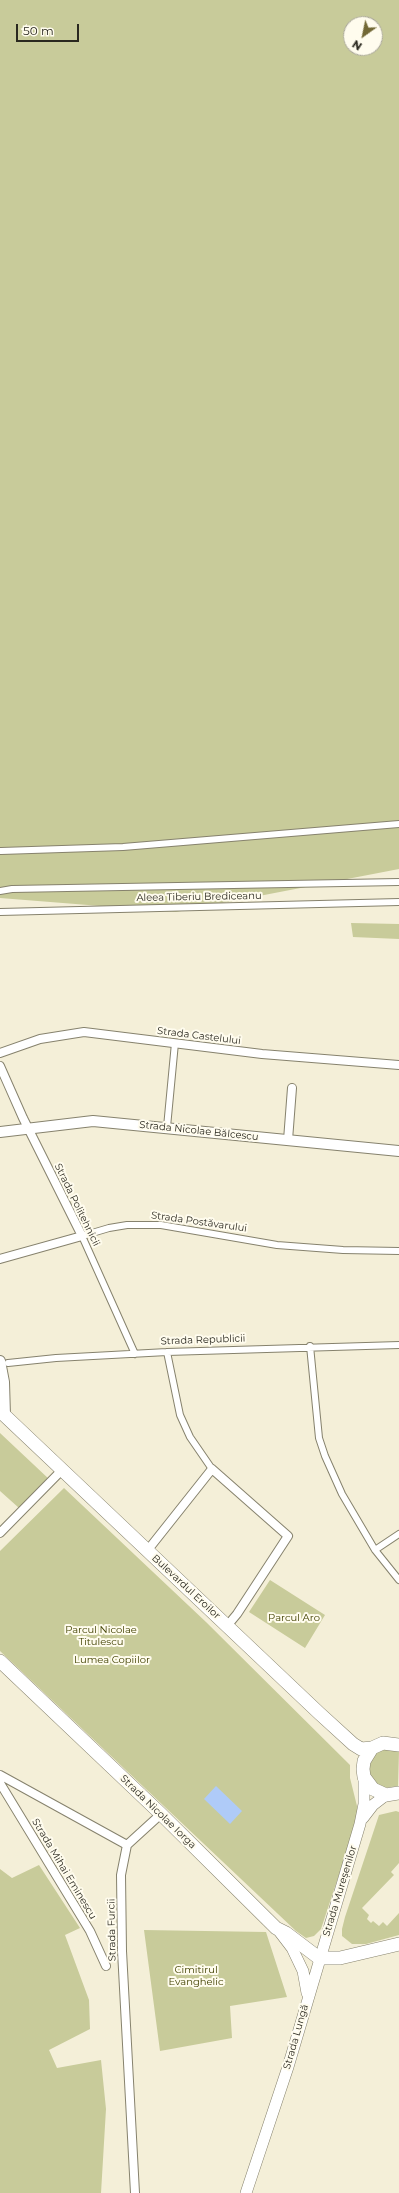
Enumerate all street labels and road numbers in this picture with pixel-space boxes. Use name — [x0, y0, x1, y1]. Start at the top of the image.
street label: Aleea Tiberiu Brediceanu — [136, 890, 262, 904]
street label: Strada Castelului — [156, 1025, 242, 1047]
street label: Strada Nicolae Bălcescu — [139, 1119, 259, 1143]
street label: Strada Politehnicii — [52, 1162, 102, 1248]
street label: Strada Postăvarului — [150, 1209, 248, 1235]
street label: Strada Republicii — [160, 1333, 246, 1347]
street label: Bulevardul Eroilor — [149, 1552, 223, 1622]
street label: Strada Nicolae Iorga — [118, 1773, 198, 1851]
street label: Strada Mihai Eminescu — [29, 1817, 99, 1921]
street label: Strada Mureșenilor — [320, 1844, 360, 1938]
street label: Strada Furcii — [105, 1899, 119, 1961]
street label: Strada Lungă — [281, 2003, 311, 2071]

